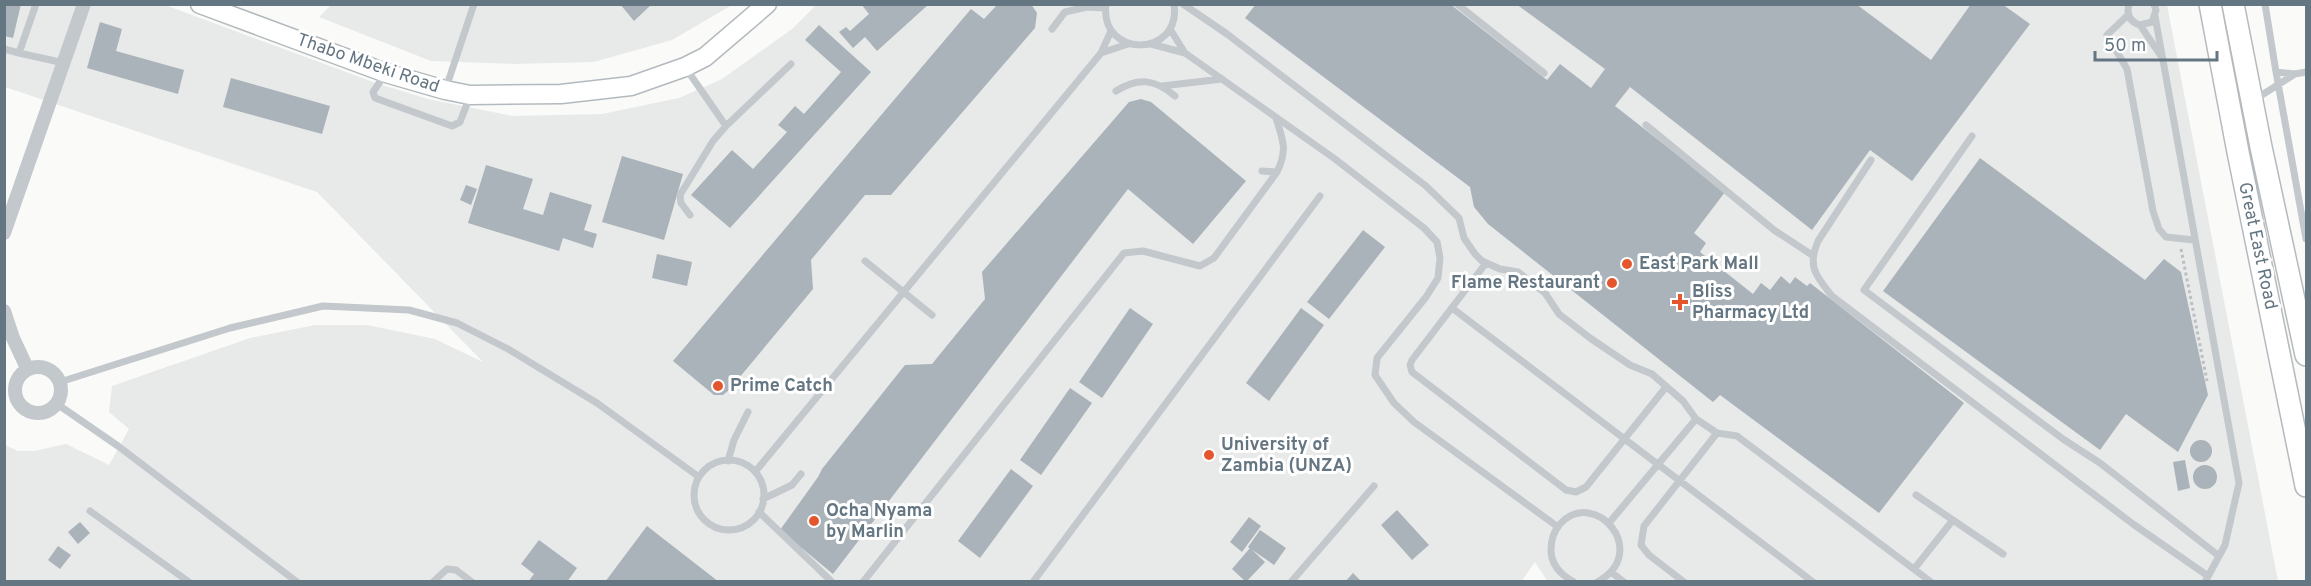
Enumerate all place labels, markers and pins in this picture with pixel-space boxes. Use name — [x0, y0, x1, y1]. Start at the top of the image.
place label: East Park Mall — [1639, 253, 1759, 276]
marker: East Park Mall — [1620, 257, 1634, 271]
place label: Flame Restaurant — [1451, 272, 1600, 295]
marker: Flame Restaurant — [1605, 276, 1619, 290]
place label: Bliss Pharmacy Ltd — [1692, 281, 1809, 325]
marker: Bliss Pharmacy Ltd — [1673, 295, 1687, 309]
place label: Prime Catch — [730, 375, 833, 398]
marker: Prime Catch — [711, 379, 725, 393]
place label: University of Zambia (UNZA) — [1221, 434, 1352, 478]
marker: University of Zambia (UNZA) — [1202, 448, 1216, 462]
place label: Ocha Nyama by Marlin — [826, 500, 932, 544]
marker: Ocha Nyama by Marlin — [807, 514, 821, 528]

